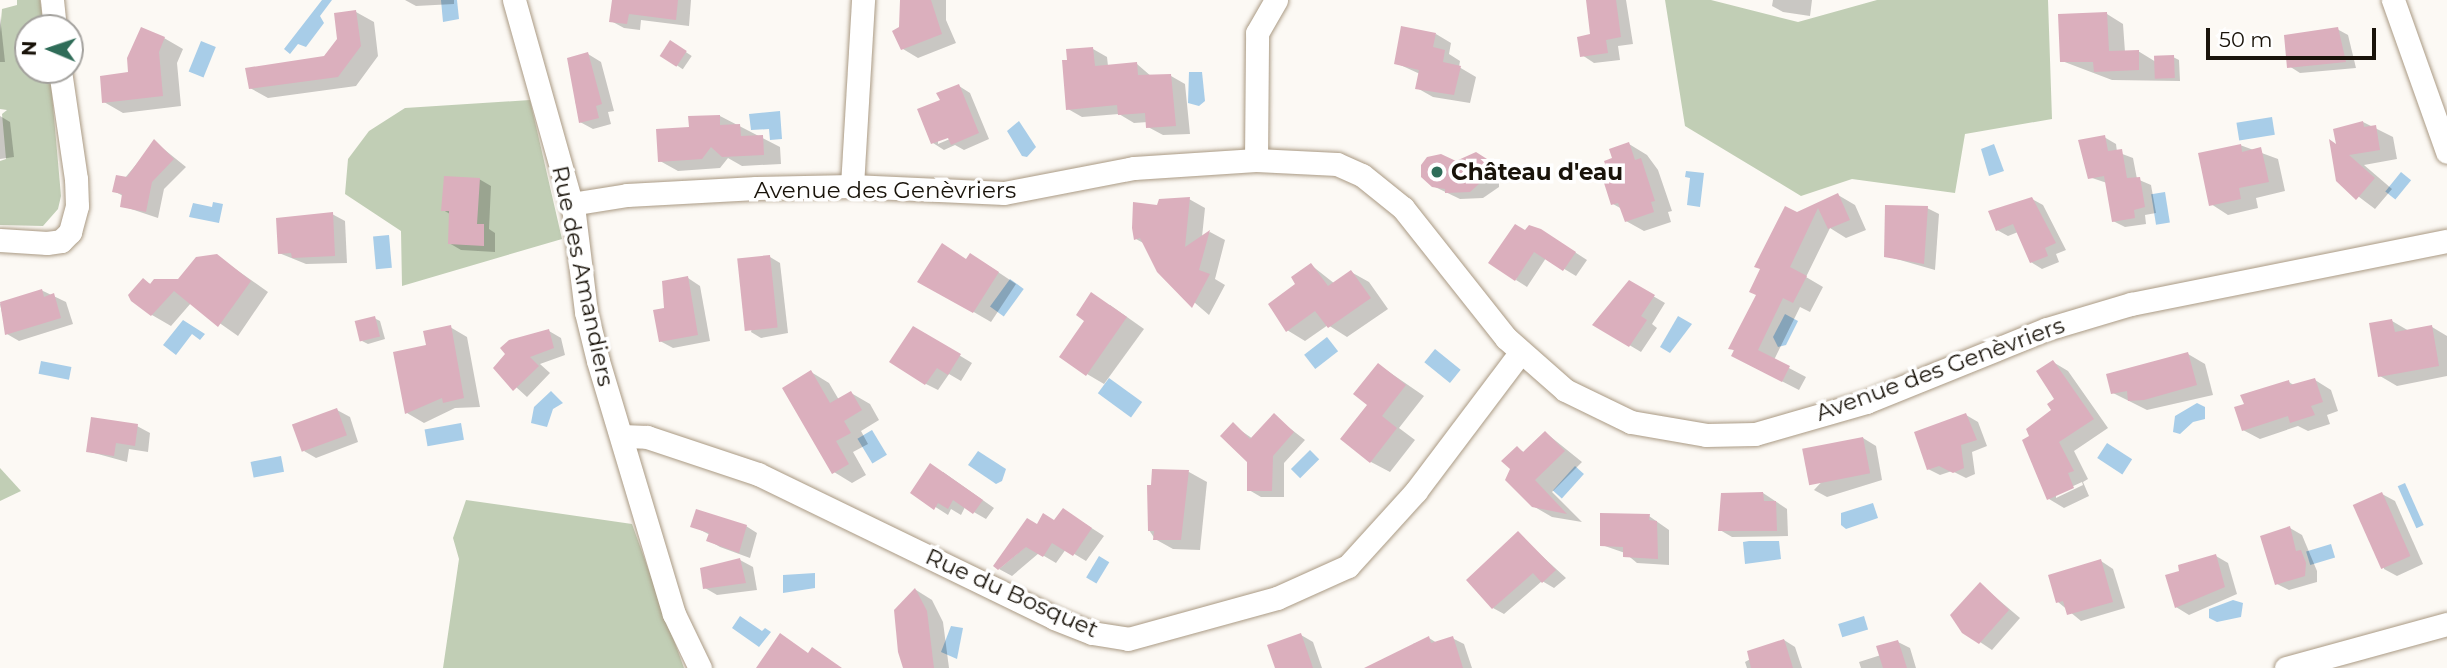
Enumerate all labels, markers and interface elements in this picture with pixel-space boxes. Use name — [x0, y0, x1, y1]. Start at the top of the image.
north arrow — [14, 14, 84, 84]
scale bar — [2209, 14, 2379, 58]
text: 50 m — [2219, 27, 2273, 52]
text: N — [18, 40, 41, 56]
place label: Château d'eau — [1451, 158, 1623, 186]
street label: Rue des Amandiers — [546, 163, 620, 389]
marker: Château d'eau — [1429, 164, 1445, 180]
street label: Avenue des Genèvriers — [754, 176, 1016, 204]
street label: Avenue des Genèvriers — [1812, 311, 2068, 427]
street label: Rue du Bosquet — [921, 542, 1103, 644]

